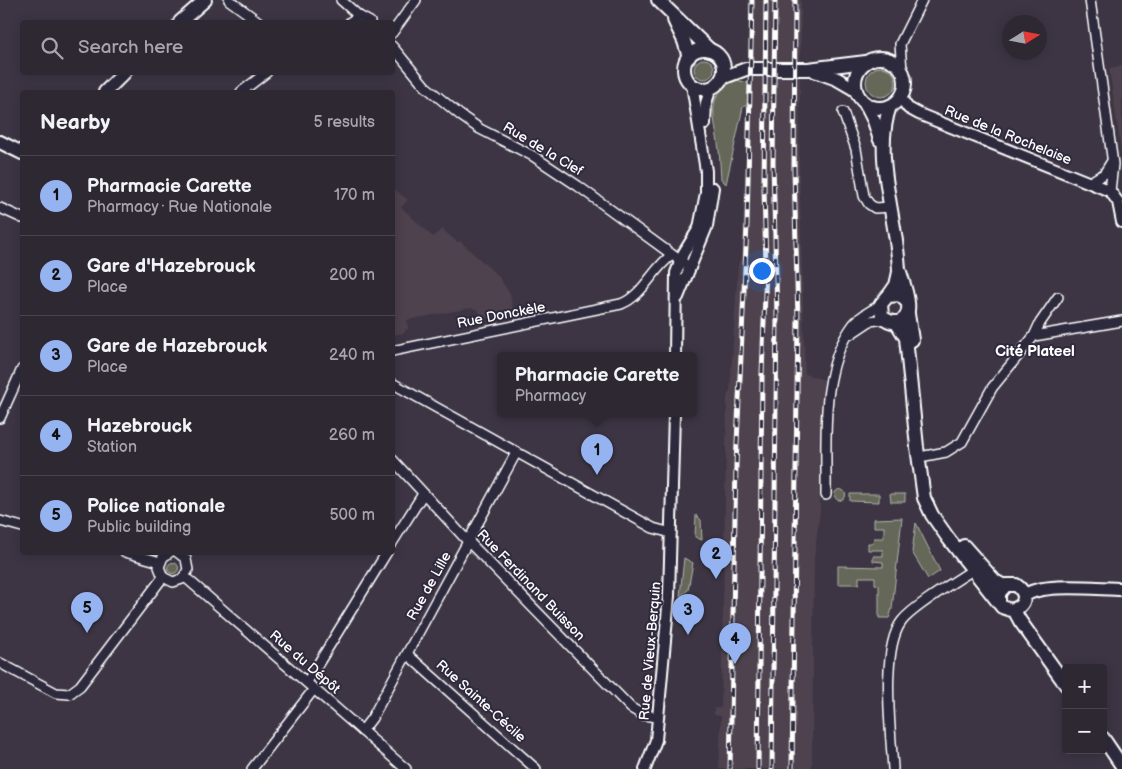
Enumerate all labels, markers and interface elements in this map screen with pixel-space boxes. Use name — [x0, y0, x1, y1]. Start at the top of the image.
north arrow — [1002, 15, 1047, 60]
search box — [20, 20, 395, 75]
icon: search — [38, 34, 66, 62]
text: Search here — [78, 36, 183, 59]
street label: Rue de la Rochelaise — [942, 102, 1074, 168]
text: Nearby — [40, 110, 110, 135]
text: 5 results — [313, 113, 375, 132]
street label: Rue de la Clef — [500, 118, 587, 180]
text: Pharmacie Carette — [87, 175, 252, 198]
text: 1 — [53, 186, 59, 205]
text: 170 m — [334, 186, 375, 205]
text: Pharmacy · Rue Nationale — [87, 198, 272, 217]
text: Gare d'Hazebrouck — [87, 255, 255, 278]
your location — [749, 258, 775, 284]
text: 2 — [51, 266, 61, 285]
text: 200 m — [329, 266, 375, 285]
text: Place — [87, 278, 128, 297]
street label: Rue Donckèle — [455, 298, 547, 332]
text: Gare de Hazebrouck — [87, 335, 267, 358]
district label: Cité Plateel — [995, 342, 1075, 361]
text: 3 — [51, 346, 61, 365]
text: 240 m — [329, 346, 375, 365]
popup — [497, 352, 697, 417]
text: Place — [87, 358, 128, 377]
text: Pharmacie Carette — [515, 364, 679, 387]
text: Pharmacy — [515, 387, 586, 406]
text: Hazebrouck — [87, 415, 192, 438]
text: 4 — [51, 426, 61, 445]
text: 260 m — [329, 426, 375, 445]
pin: 1 — [581, 434, 613, 475]
text: Station — [87, 438, 137, 457]
text: Police nationale — [87, 495, 225, 518]
text: 5 — [51, 506, 61, 525]
text: 500 m — [329, 506, 375, 525]
text: Public building — [87, 518, 191, 537]
street label: Rue Ferdinand Buisson — [473, 526, 589, 644]
pin: 2 — [700, 538, 732, 579]
street label: Rue de Lille — [403, 549, 455, 623]
street label: Rue de Vieux-Berquin — [635, 581, 665, 721]
pin: 5 — [71, 592, 103, 633]
pin: 3 — [672, 594, 704, 635]
pin: 4 — [719, 623, 751, 664]
street label: Rue du Dépôt — [266, 627, 344, 698]
street label: Rue Sainte-Cécile — [433, 656, 529, 746]
map controls — [1062, 664, 1107, 754]
button: + — [1062, 664, 1107, 709]
button: − — [1062, 709, 1107, 754]

